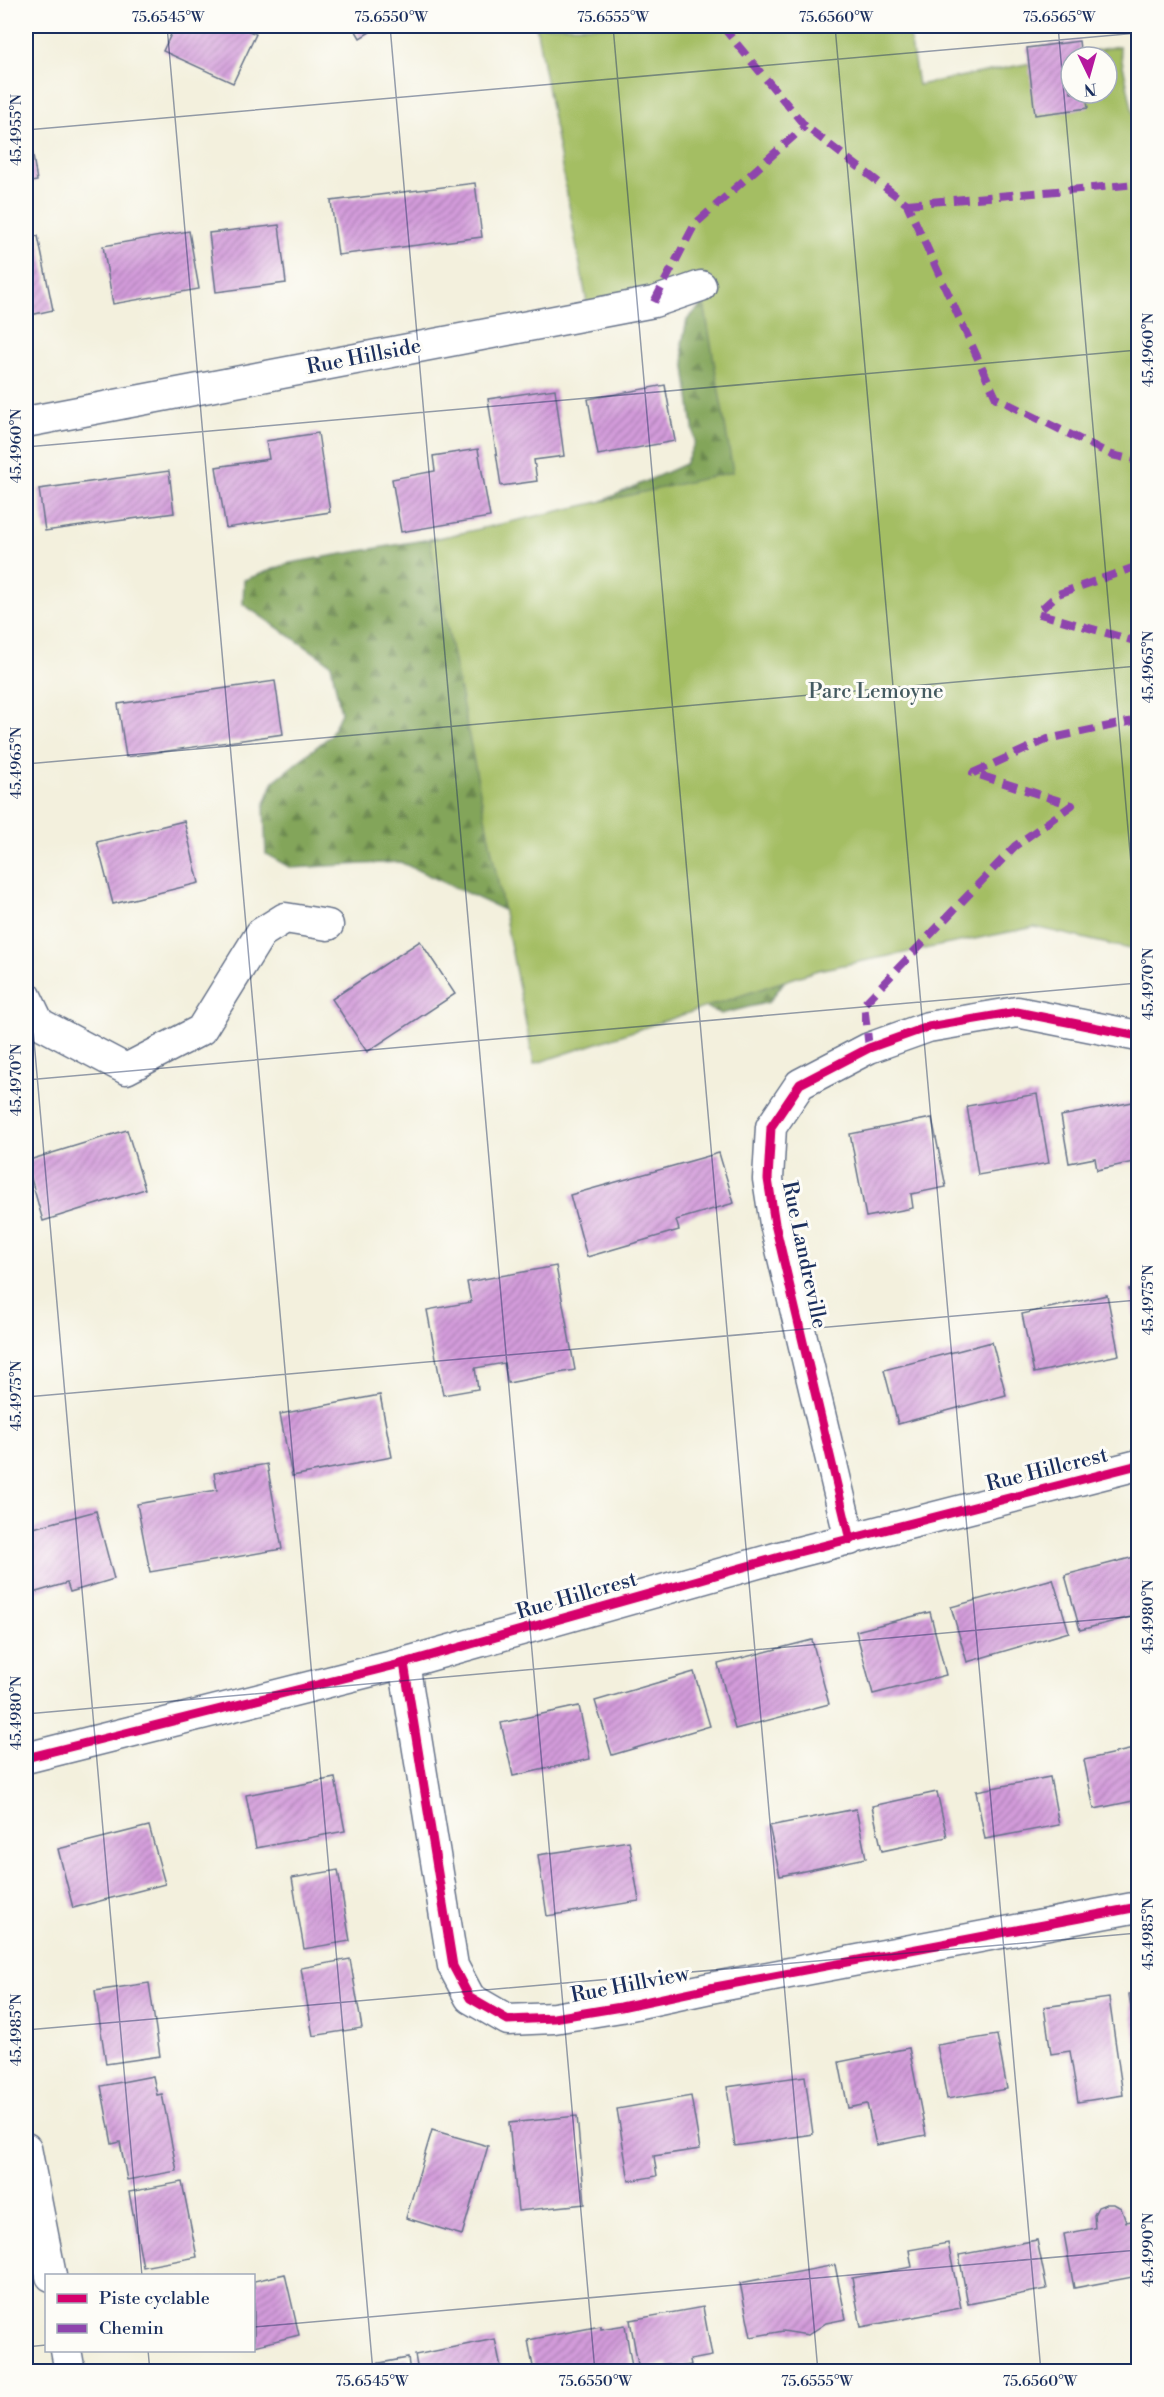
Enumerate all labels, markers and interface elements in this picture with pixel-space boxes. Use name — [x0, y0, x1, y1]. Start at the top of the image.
text: 75.6545°W — [132, 8, 205, 27]
text: 75.6550°W — [354, 8, 428, 27]
text: 75.6555°W — [577, 8, 649, 27]
text: 75.6560°W — [799, 8, 874, 27]
text: 75.6565°W — [1023, 8, 1096, 27]
north arrow — [1059, 45, 1119, 105]
text: N — [1083, 78, 1097, 99]
text: 45.4955°N — [7, 94, 26, 166]
text: 45.4960°N — [1139, 313, 1158, 387]
street label: Rue Hillside — [304, 333, 424, 381]
text: 45.4960°N — [7, 409, 26, 483]
text: 45.4965°N — [1139, 631, 1158, 703]
park label: Parc Lemoyne — [808, 679, 944, 705]
text: 45.4965°N — [7, 727, 26, 799]
text: 45.4970°N — [1139, 948, 1158, 1020]
text: 45.4970°N — [7, 1044, 26, 1116]
street label: Rue Landreville — [776, 1179, 832, 1331]
text: 45.4975°N — [1139, 1265, 1158, 1335]
text: 45.4975°N — [7, 1361, 26, 1431]
street label: Rue Hillcrest — [983, 1442, 1111, 1498]
street label: Rue Hillcrest — [514, 1566, 641, 1626]
text: 45.4980°N — [1139, 1580, 1158, 1654]
text: 45.4980°N — [7, 1676, 26, 1750]
text: 45.4985°N — [1139, 1898, 1158, 1970]
street label: Rue Hillview — [569, 1961, 692, 2009]
text: 45.4985°N — [7, 1994, 26, 2066]
text: 45.4990°N — [1139, 2213, 1158, 2287]
legend — [45, 2274, 255, 2352]
text: Piste cyclable — [99, 2287, 210, 2310]
text: Chemin — [99, 2317, 164, 2340]
text: 75.6545°W — [336, 2372, 409, 2391]
text: 75.6550°W — [558, 2372, 632, 2391]
text: 75.6555°W — [781, 2372, 853, 2391]
text: 75.6560°W — [1003, 2372, 1078, 2391]

